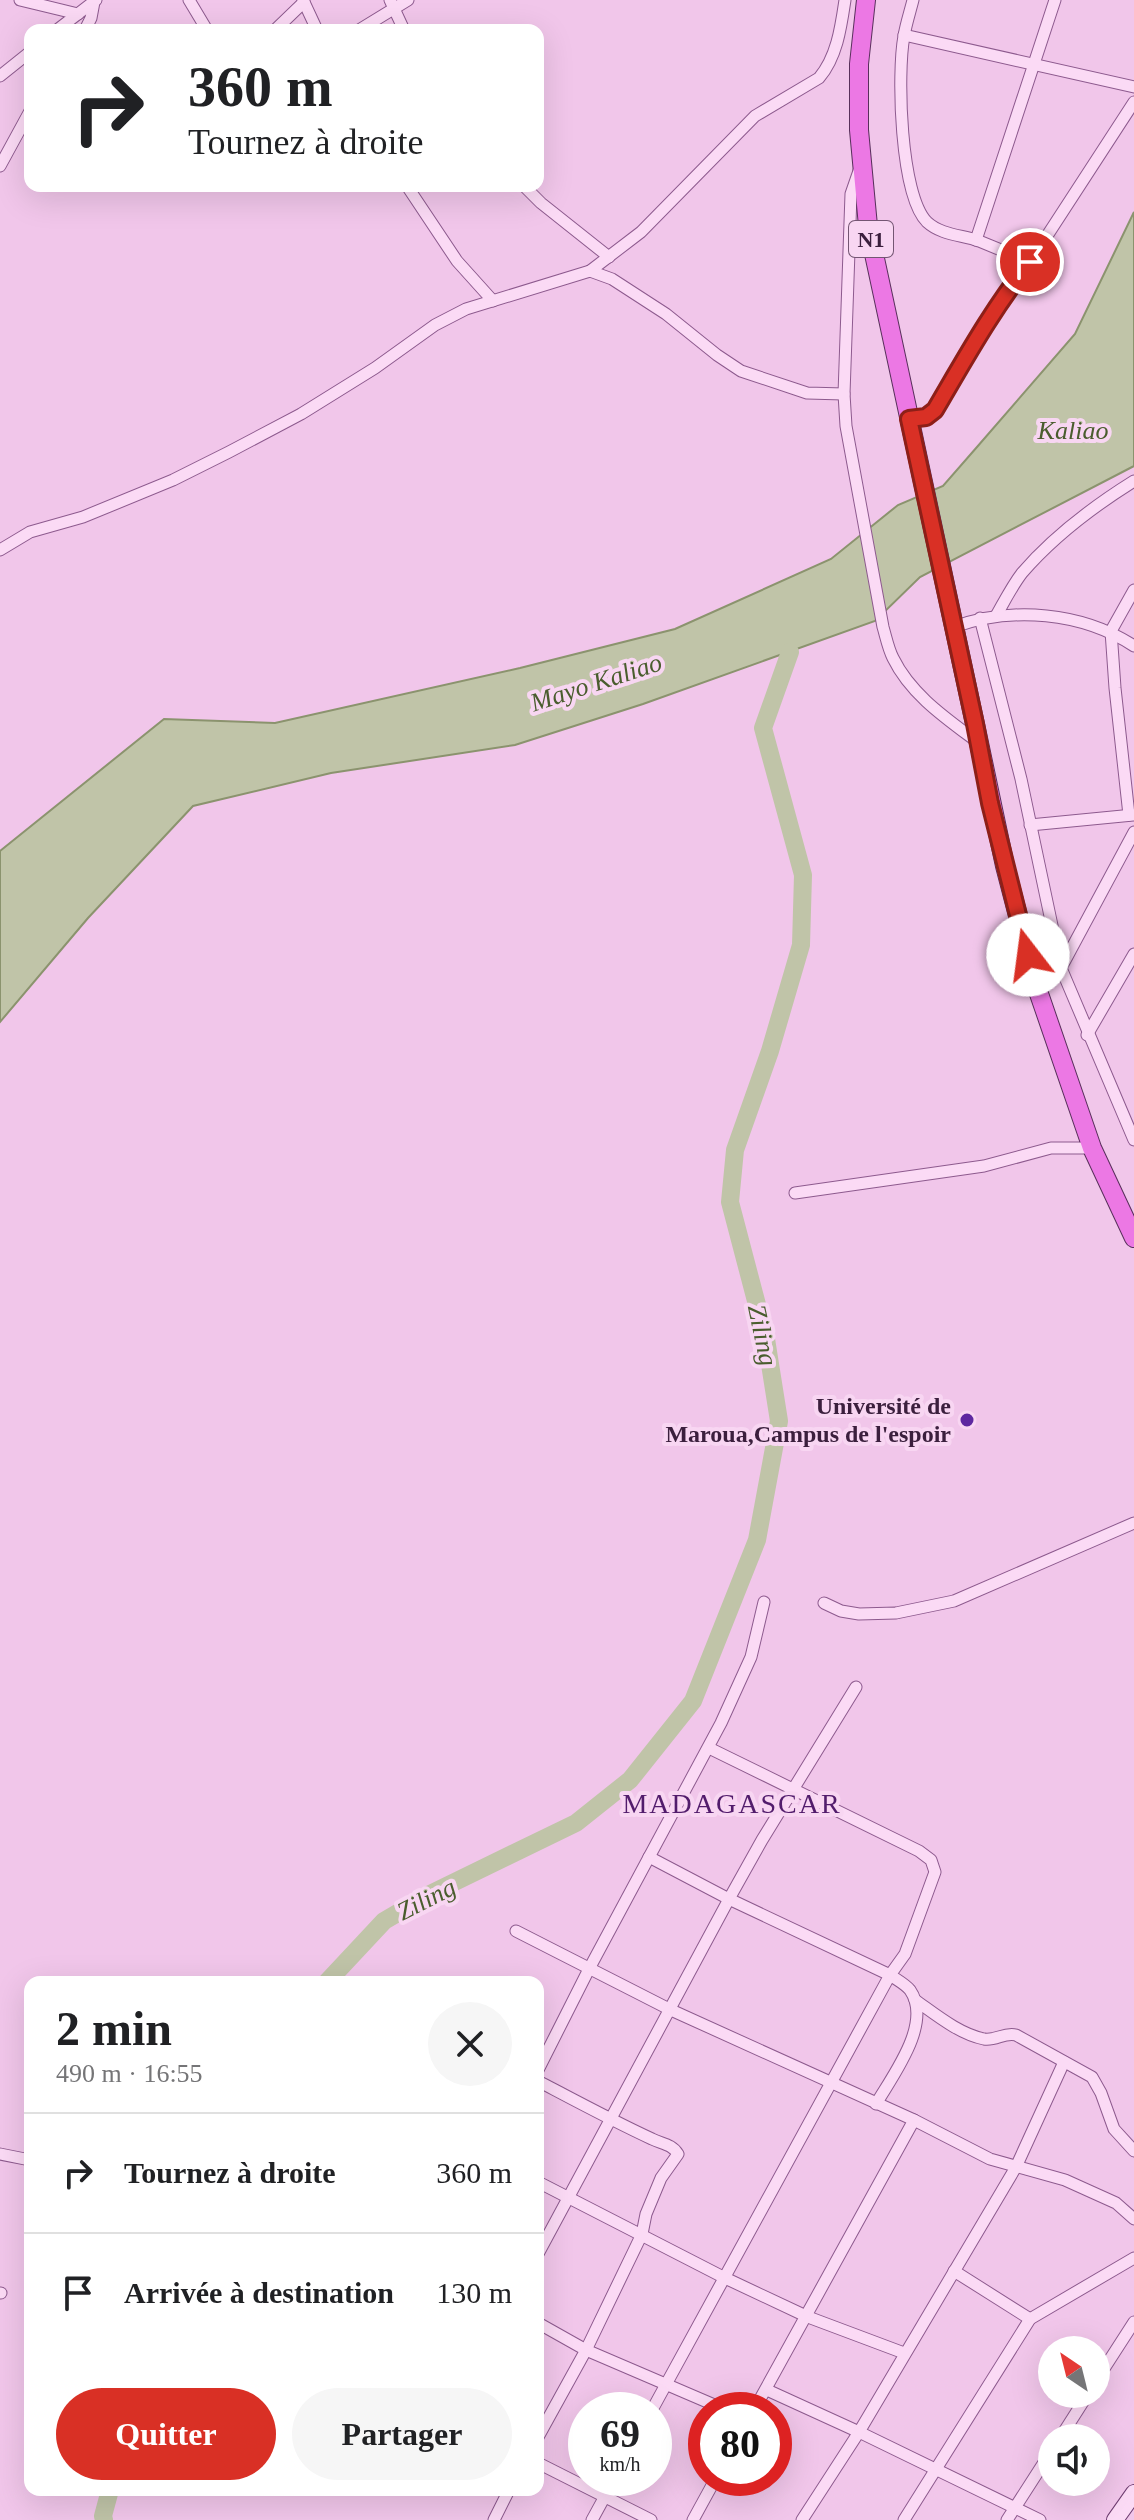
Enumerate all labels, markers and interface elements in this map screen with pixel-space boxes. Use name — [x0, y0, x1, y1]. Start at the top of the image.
icon: right — [56, 56, 160, 160]
text: 360 m — [188, 56, 333, 118]
text: Tournez à droite — [188, 122, 423, 162]
road number: N1 — [849, 221, 893, 257]
pin — [996, 228, 1064, 296]
icon: arrive — [1008, 240, 1052, 284]
water label: Kaliao — [1037, 416, 1108, 445]
water label: Mayo Kaliao — [526, 648, 666, 718]
position arrow — [986, 913, 1070, 997]
water label: Ziling — [742, 1302, 783, 1369]
place label: Université de Maroua,Campus de l'espoir — [665, 1393, 951, 1447]
marker: Université de Maroua,Campus de l'espoir — [958, 1411, 976, 1429]
district label: MADAGASCAR — [622, 1788, 842, 1819]
water label: Ziling — [392, 1872, 460, 1926]
text: 2 min — [56, 2002, 172, 2055]
button: close — [428, 2002, 512, 2086]
text: 490 m · 16:55 — [56, 2059, 203, 2088]
icon: right — [56, 2151, 100, 2195]
text: Tournez à droite — [124, 2156, 336, 2189]
text: 360 m — [436, 2156, 512, 2189]
icon: arrive — [56, 2271, 100, 2315]
text: Arrivée à destination — [124, 2276, 394, 2309]
text: 130 m — [436, 2276, 512, 2309]
north arrow — [1038, 2336, 1110, 2408]
map controls — [1038, 2336, 1110, 2496]
button: Quitter — [56, 2388, 276, 2480]
button: Partager — [292, 2388, 512, 2480]
speed limit sign: 80 — [688, 2392, 792, 2496]
text: 69 — [600, 2411, 640, 2456]
button: sound — [1038, 2424, 1110, 2496]
text: km/h — [599, 2453, 641, 2475]

